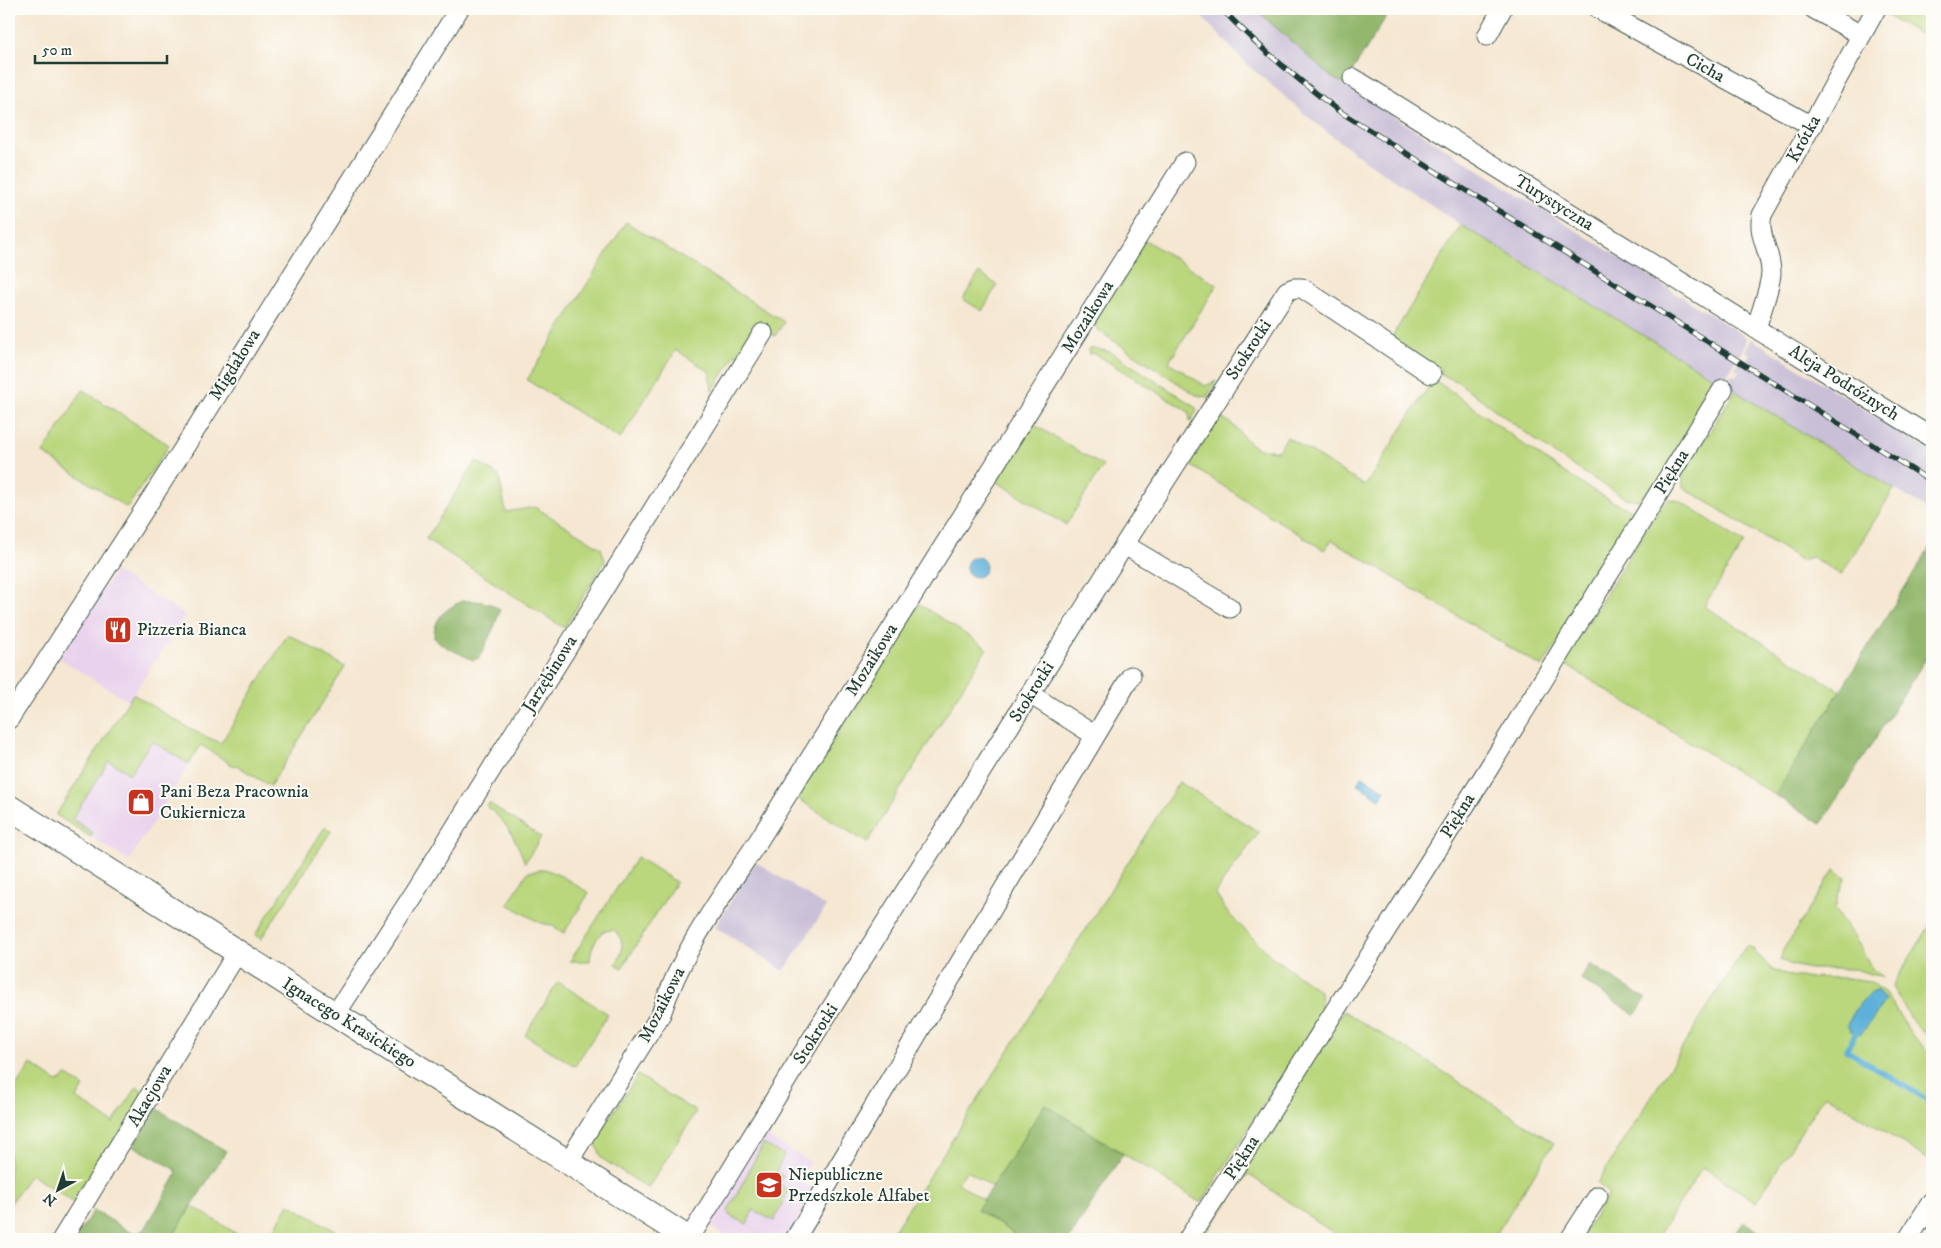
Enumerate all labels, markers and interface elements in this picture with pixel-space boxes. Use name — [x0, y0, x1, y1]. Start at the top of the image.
scale bar — [35, 32, 168, 64]
text: 50 m — [42, 41, 72, 60]
street label: Cicha — [1682, 48, 1729, 88]
street label: Krótka — [1782, 111, 1826, 166]
street label: Turystyczna — [1510, 170, 1598, 236]
street label: Mozaikowa — [1057, 276, 1119, 357]
street label: Stokrotki — [1221, 316, 1277, 384]
street label: Migdałowa — [205, 325, 266, 405]
street label: Aleja Podróżnych — [1785, 340, 1904, 426]
street label: Piękna — [1650, 445, 1694, 498]
restaurant icon: Pizzeria Bianca — [103, 615, 133, 645]
place label: Pizzeria Bianca — [137, 619, 247, 641]
street label: Mozaikowa — [841, 619, 903, 700]
street label: Jarzębinowa — [517, 631, 582, 718]
street label: Stokrotki — [1005, 658, 1059, 726]
place label: Pani Beza Pracownia Cukiernicza — [160, 781, 309, 824]
shop icon: Pani Beza Pracownia Cukiernicza — [126, 787, 156, 817]
street label: Piękna — [1436, 789, 1480, 842]
street label: Mozaikowa — [634, 963, 690, 1046]
street label: Ignacego Krasickiego — [278, 973, 420, 1073]
street label: Stokrotki — [789, 1000, 843, 1068]
street label: Akacjowa — [123, 1061, 177, 1131]
street label: Piękna — [1220, 1131, 1265, 1184]
place label: Niepubliczne Przedszkole Alfabet — [788, 1164, 929, 1207]
north arrow — [32, 1166, 82, 1216]
school or university icon: Niepubliczne Przedszkole Alfabet — [754, 1170, 784, 1200]
text: N — [40, 1188, 60, 1210]

